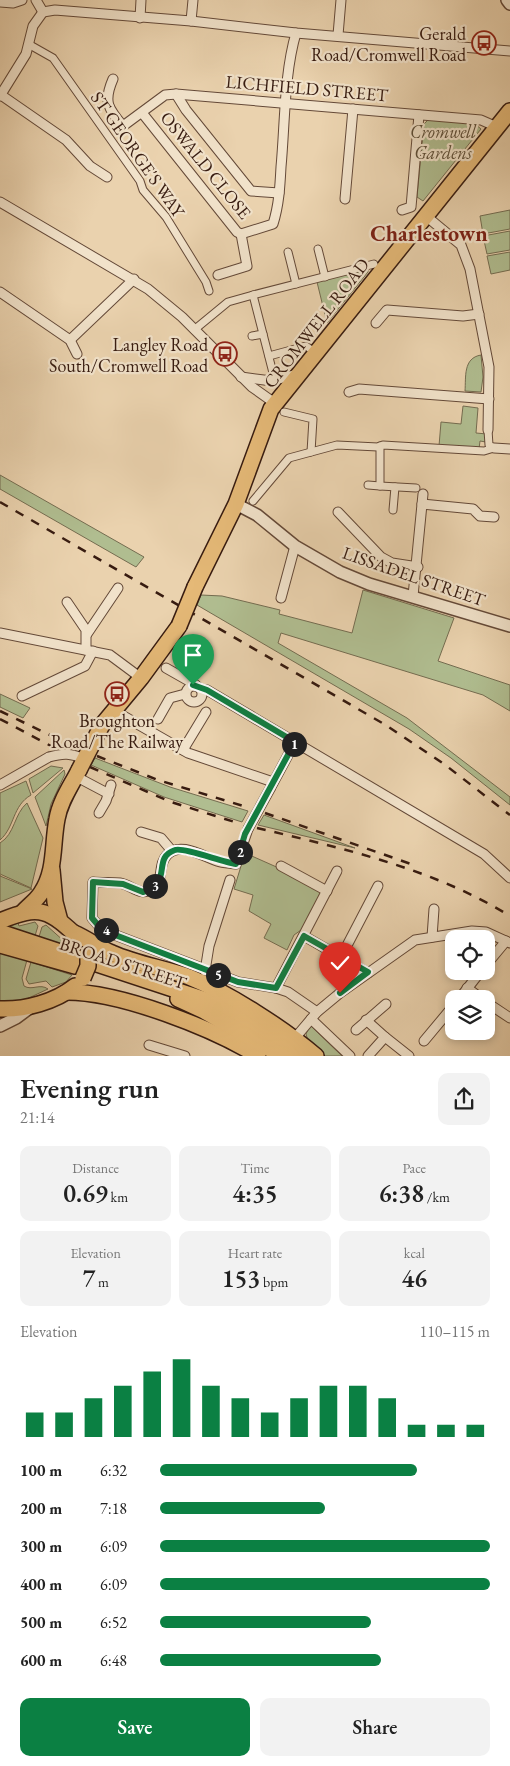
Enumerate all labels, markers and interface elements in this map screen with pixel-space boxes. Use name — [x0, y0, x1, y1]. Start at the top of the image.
place label: Gerald Road/Cromwell Road — [311, 22, 467, 66]
bus stop icon: Gerald Road/Cromwell Road — [471, 30, 497, 56]
street label: LICHFIELD STREET — [225, 69, 390, 107]
street label: ST GEORGE'S WAY — [86, 87, 191, 223]
street label: OSWALD CLOSE — [156, 106, 256, 224]
park label: Cromwell Gardens — [410, 120, 477, 164]
district label: Charlestown — [370, 219, 488, 248]
street label: CROMWELL ROAD — [258, 253, 374, 393]
place label: Langley Road South/Cromwell Road — [49, 333, 209, 377]
bus stop icon: Langley Road South/Cromwell Road — [212, 341, 238, 367]
street label: LISSADEL STREET — [340, 541, 489, 611]
pin — [172, 634, 214, 685]
icon: arrive — [179, 641, 207, 669]
bus stop icon: Broughton Road/The Railway — [104, 681, 130, 707]
place label: Broughton Road/The Railway — [51, 709, 183, 753]
pin: 1 — [282, 732, 306, 756]
text: 1 — [291, 735, 298, 753]
pin: 2 — [228, 840, 252, 864]
text: 2 — [237, 843, 244, 861]
pin: 3 — [142, 874, 168, 898]
text: 3 — [152, 877, 159, 895]
pin: 4 — [94, 918, 118, 942]
text: 4 — [103, 921, 110, 939]
map controls — [445, 930, 495, 1040]
button: locate — [445, 930, 495, 980]
street label: BROAD STREET — [57, 932, 190, 995]
pin — [319, 942, 361, 993]
icon: check — [326, 949, 354, 977]
pin: 5 — [206, 962, 230, 988]
text: 5 — [215, 966, 222, 984]
button: layers — [445, 990, 495, 1040]
text: Evening run — [20, 1070, 159, 1106]
button: share — [438, 1073, 490, 1125]
text: 21:14 — [20, 1107, 55, 1128]
text: Distance — [72, 1159, 119, 1177]
text: Time — [240, 1159, 270, 1177]
text: Pace — [403, 1159, 426, 1177]
text: 0.69 — [63, 1177, 108, 1209]
text: 4:35 — [232, 1177, 278, 1209]
text: 6:38 — [379, 1177, 424, 1209]
text: km — [108, 1188, 128, 1206]
text: /km — [424, 1188, 450, 1206]
text: Elevation — [70, 1244, 121, 1262]
text: Heart rate — [228, 1244, 282, 1262]
text: kcal — [404, 1244, 425, 1262]
text: 7 — [82, 1262, 95, 1294]
text: 153 — [222, 1262, 260, 1294]
text: 46 — [401, 1262, 427, 1294]
text: m — [95, 1273, 109, 1291]
text: bpm — [260, 1273, 288, 1291]
text: Elevation — [20, 1321, 78, 1342]
text: 110–115 m — [419, 1321, 490, 1342]
text: 100 m — [20, 1460, 62, 1481]
text: 6:32 — [100, 1460, 127, 1481]
text: 200 m — [20, 1498, 62, 1519]
text: 7:18 — [100, 1498, 127, 1519]
text: 300 m — [20, 1536, 62, 1557]
text: 6:09 — [100, 1536, 127, 1557]
text: 400 m — [20, 1574, 62, 1595]
text: 6:09 — [100, 1574, 127, 1595]
text: 500 m — [20, 1612, 62, 1633]
text: 6:52 — [100, 1612, 127, 1633]
text: 600 m — [20, 1650, 62, 1671]
text: 6:48 — [100, 1650, 127, 1671]
button: Save — [20, 1698, 250, 1756]
button: Share — [260, 1698, 490, 1756]

